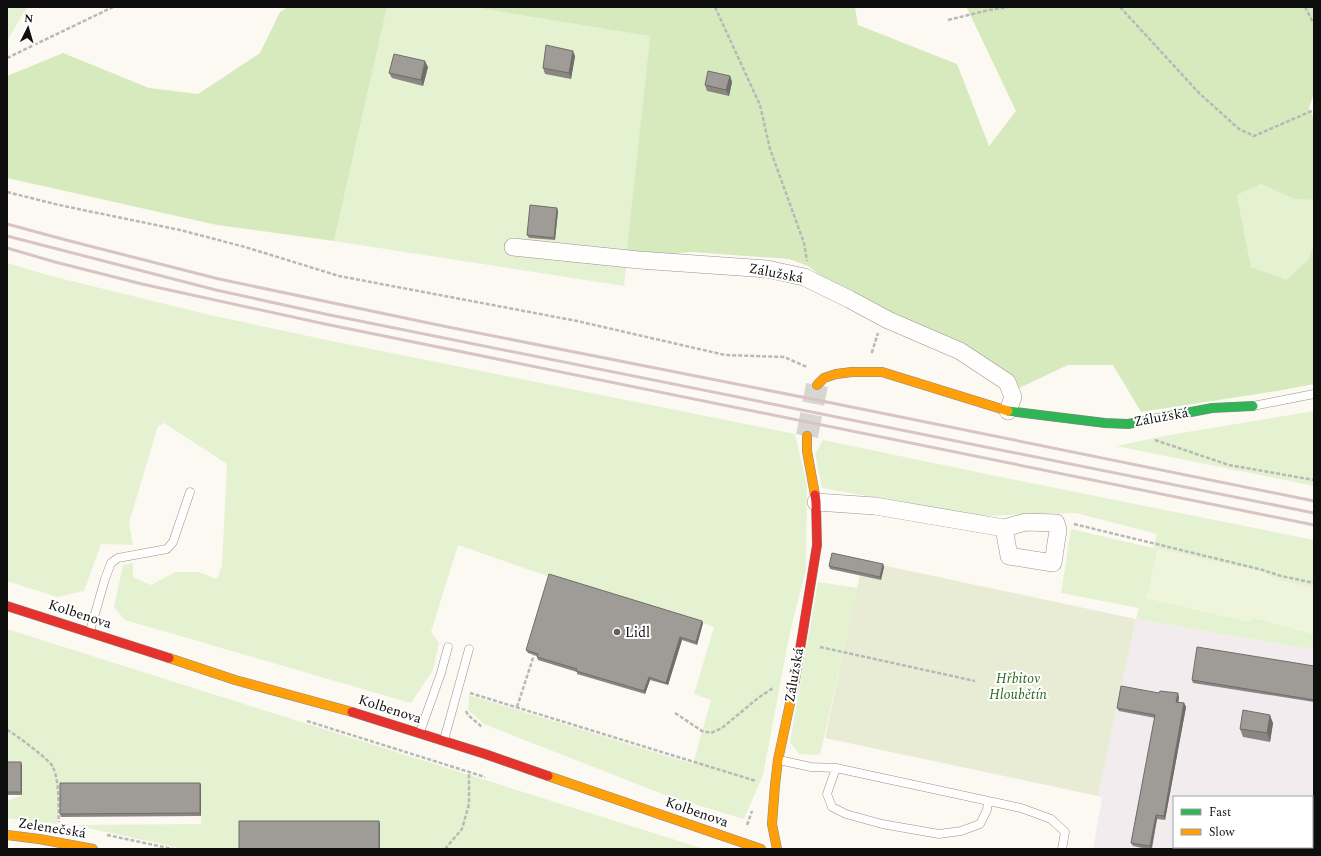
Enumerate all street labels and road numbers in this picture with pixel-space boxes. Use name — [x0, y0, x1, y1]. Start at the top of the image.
street label: Zálužská — [747, 257, 805, 289]
street label: Zálužská — [1132, 402, 1190, 432]
street label: Kolbenova — [46, 594, 115, 634]
street label: Zálužská — [779, 646, 809, 704]
street label: Kolbenova — [356, 689, 425, 729]
street label: Kolbenova — [663, 791, 731, 833]
street label: Zelenečská — [16, 812, 88, 844]

